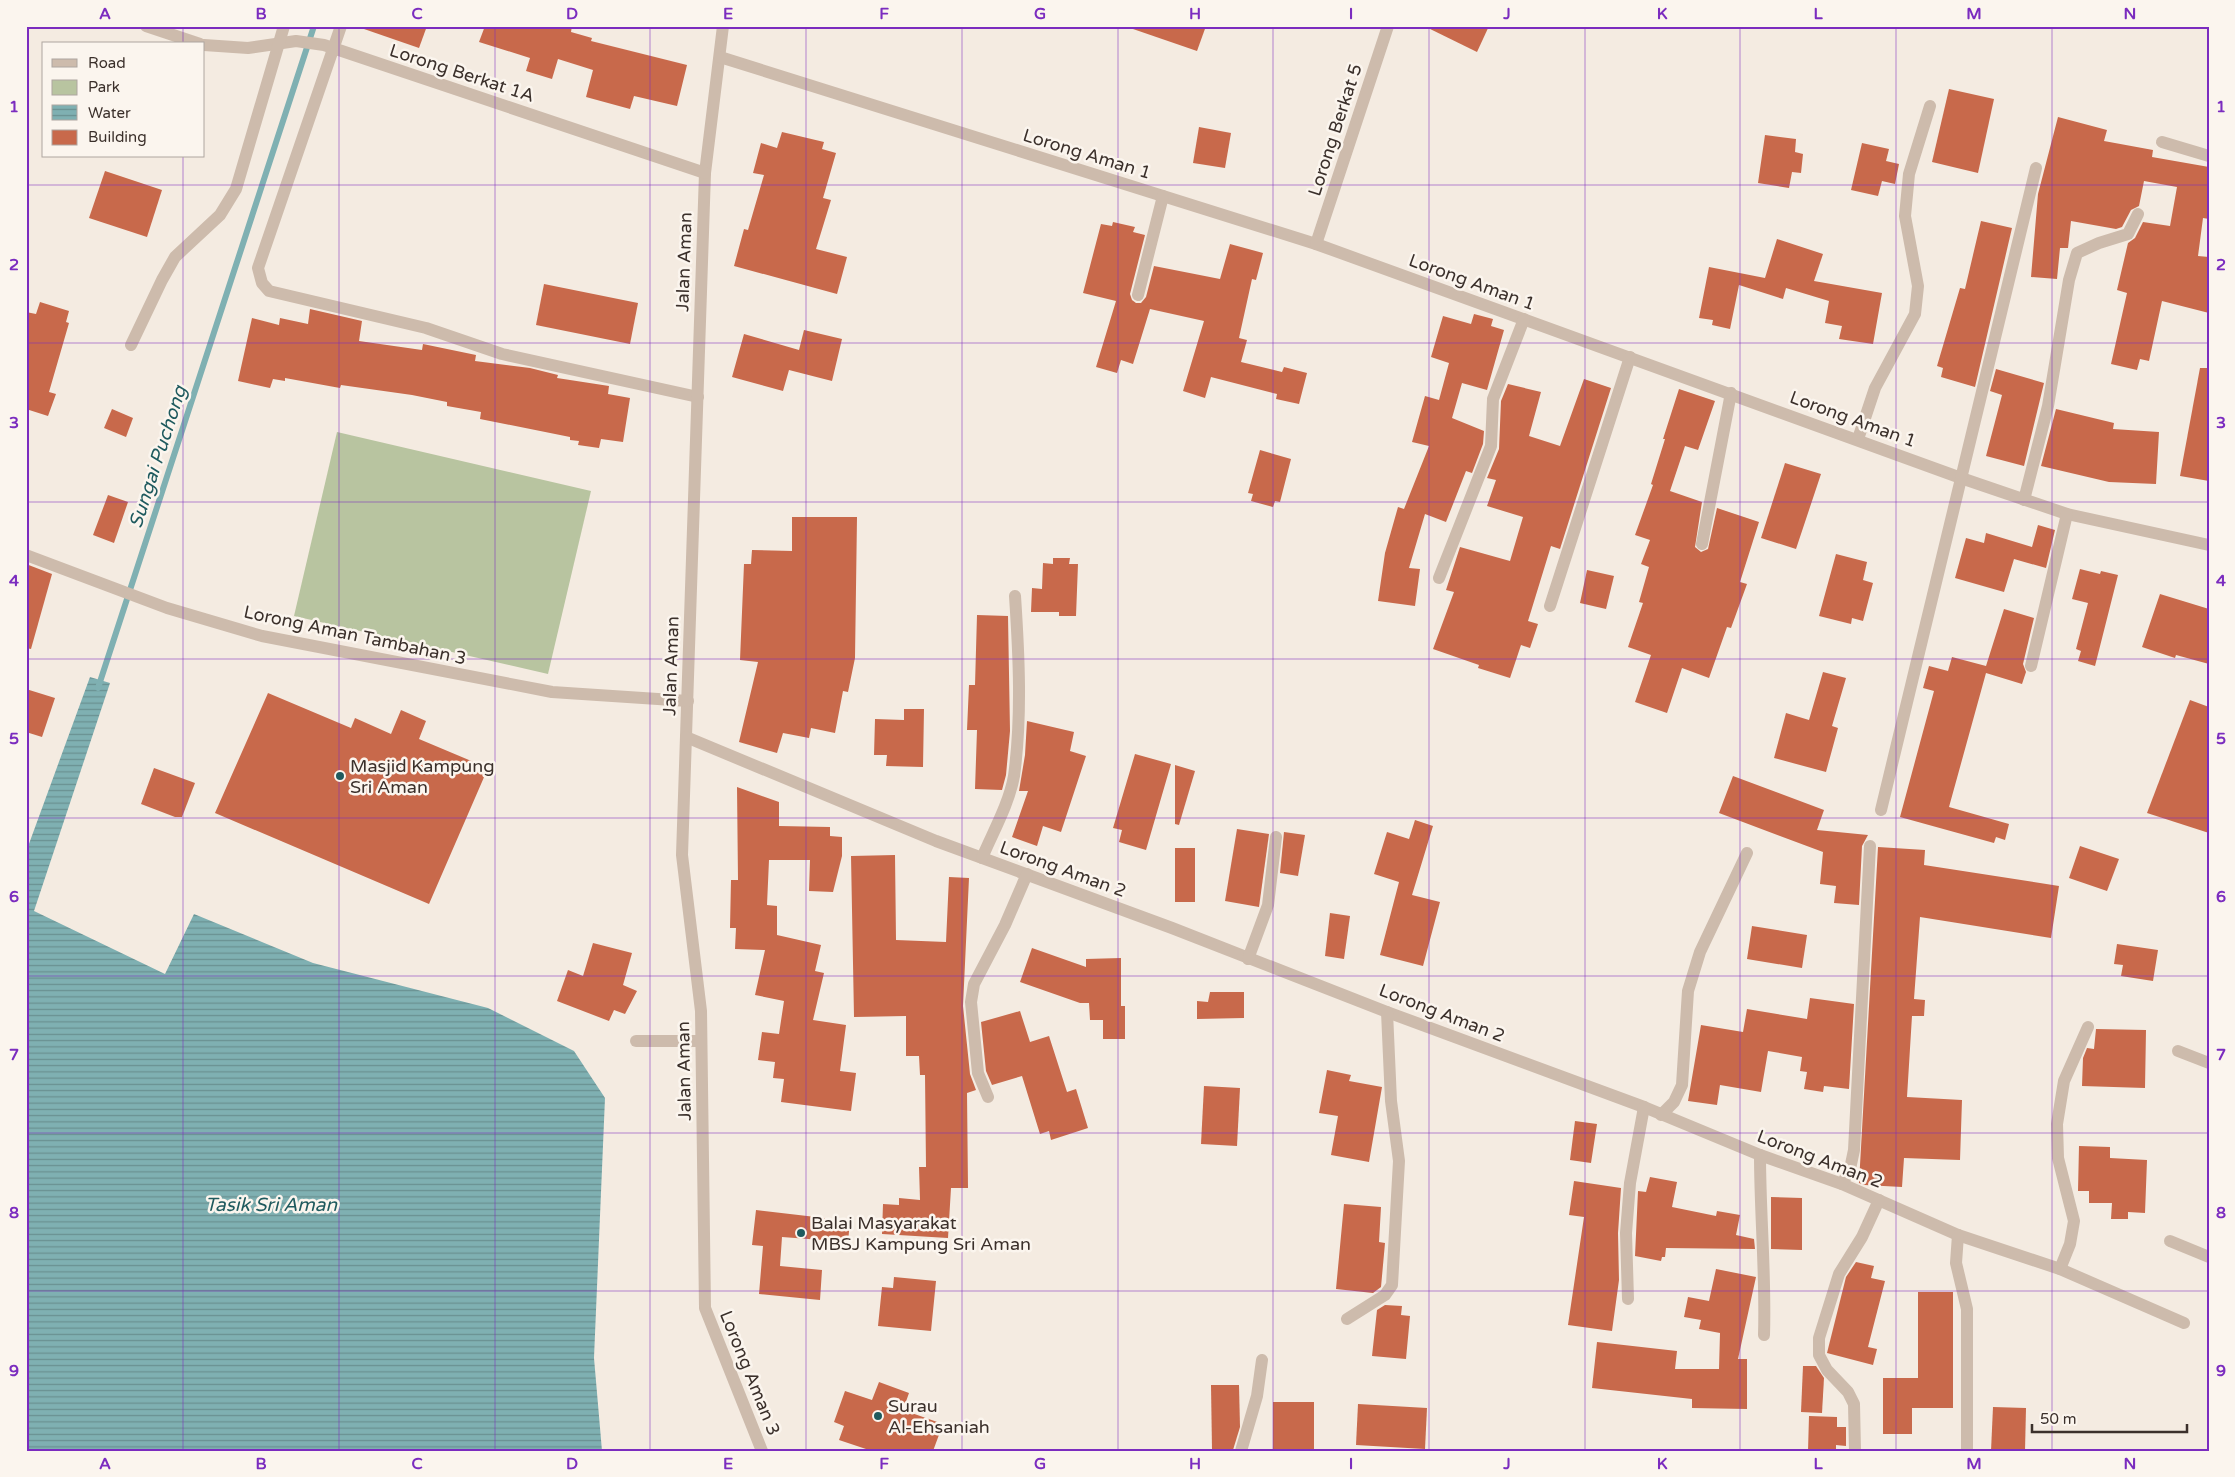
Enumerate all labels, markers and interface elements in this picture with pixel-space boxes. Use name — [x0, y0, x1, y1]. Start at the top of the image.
text: A — [99, 4, 111, 24]
text: B — [255, 4, 267, 24]
text: C — [411, 4, 423, 24]
text: D — [566, 4, 578, 24]
text: E — [723, 4, 733, 24]
text: F — [879, 4, 889, 24]
text: G — [1034, 4, 1046, 24]
text: H — [1189, 4, 1201, 24]
text: I — [1349, 4, 1353, 24]
text: J — [1502, 4, 1511, 24]
text: K — [1657, 4, 1668, 24]
text: L — [1813, 4, 1823, 24]
text: M — [1966, 4, 1982, 24]
text: N — [2124, 4, 2136, 24]
street label: Lorong Berkat 1A — [387, 39, 537, 107]
legend — [42, 42, 205, 158]
text: Road — [88, 54, 126, 72]
street label: Lorong Berkat 5 — [1303, 61, 1367, 199]
text: Park — [88, 78, 120, 96]
text: 1 — [9, 97, 19, 117]
text: 1 — [2216, 97, 2226, 117]
text: Water — [88, 104, 131, 122]
street label: Lorong Aman 1 — [1020, 124, 1154, 184]
text: Building — [88, 128, 147, 146]
street label: Jalan Aman — [671, 212, 697, 312]
street label: Lorong Aman 1 — [1406, 249, 1538, 315]
text: 2 — [9, 255, 19, 275]
text: 2 — [2216, 255, 2226, 275]
water label: Sungai Puchong — [125, 382, 192, 531]
street label: Lorong Aman 1 — [1787, 386, 1919, 452]
text: 3 — [9, 413, 19, 433]
text: 3 — [2216, 413, 2226, 433]
text: 4 — [9, 571, 19, 591]
text: 4 — [2216, 571, 2226, 591]
street label: Lorong Aman Tambahan 3 — [242, 601, 468, 669]
street label: Jalan Aman — [658, 616, 684, 716]
text: 5 — [9, 729, 19, 749]
text: 5 — [2216, 729, 2226, 749]
place label: Masjid Kampung Sri Aman — [350, 755, 495, 798]
marker: Masjid Kampung Sri Aman — [334, 770, 346, 782]
street label: Lorong Aman 2 — [997, 836, 1129, 902]
text: 6 — [9, 887, 19, 907]
text: 6 — [2216, 887, 2226, 907]
street label: Lorong Aman 2 — [1376, 979, 1508, 1047]
street label: Jalan Aman — [672, 1021, 696, 1121]
text: 7 — [9, 1045, 19, 1065]
text: 7 — [2216, 1045, 2226, 1065]
street label: Lorong Aman 2 — [1754, 1125, 1886, 1193]
water label: Tasik Sri Aman — [205, 1194, 337, 1216]
text: 8 — [9, 1203, 19, 1223]
text: 8 — [2216, 1203, 2226, 1223]
place label: Balai Masyarakat MBSJ Kampung Sri Aman — [811, 1212, 1031, 1255]
marker: Balai Masyarakat MBSJ Kampung Sri Aman — [795, 1227, 807, 1239]
street label: Lorong Aman 3 — [715, 1307, 785, 1439]
text: 9 — [9, 1361, 19, 1381]
text: 9 — [2216, 1361, 2226, 1381]
place label: Surau Al-Ehsaniah — [888, 1395, 990, 1438]
scale bar — [2032, 1402, 2188, 1434]
marker: Surau Al-Ehsaniah — [872, 1410, 884, 1422]
text: 50 m — [2040, 1410, 2077, 1428]
text: A — [99, 1454, 111, 1474]
text: B — [255, 1454, 267, 1474]
text: C — [411, 1454, 423, 1474]
text: D — [566, 1454, 578, 1474]
text: E — [723, 1454, 733, 1474]
text: F — [879, 1454, 889, 1474]
text: G — [1034, 1454, 1046, 1474]
text: H — [1189, 1454, 1201, 1474]
text: I — [1349, 1454, 1353, 1474]
text: J — [1502, 1454, 1511, 1474]
text: K — [1657, 1454, 1668, 1474]
text: L — [1813, 1454, 1823, 1474]
text: M — [1966, 1454, 1982, 1474]
text: N — [2124, 1454, 2136, 1474]

